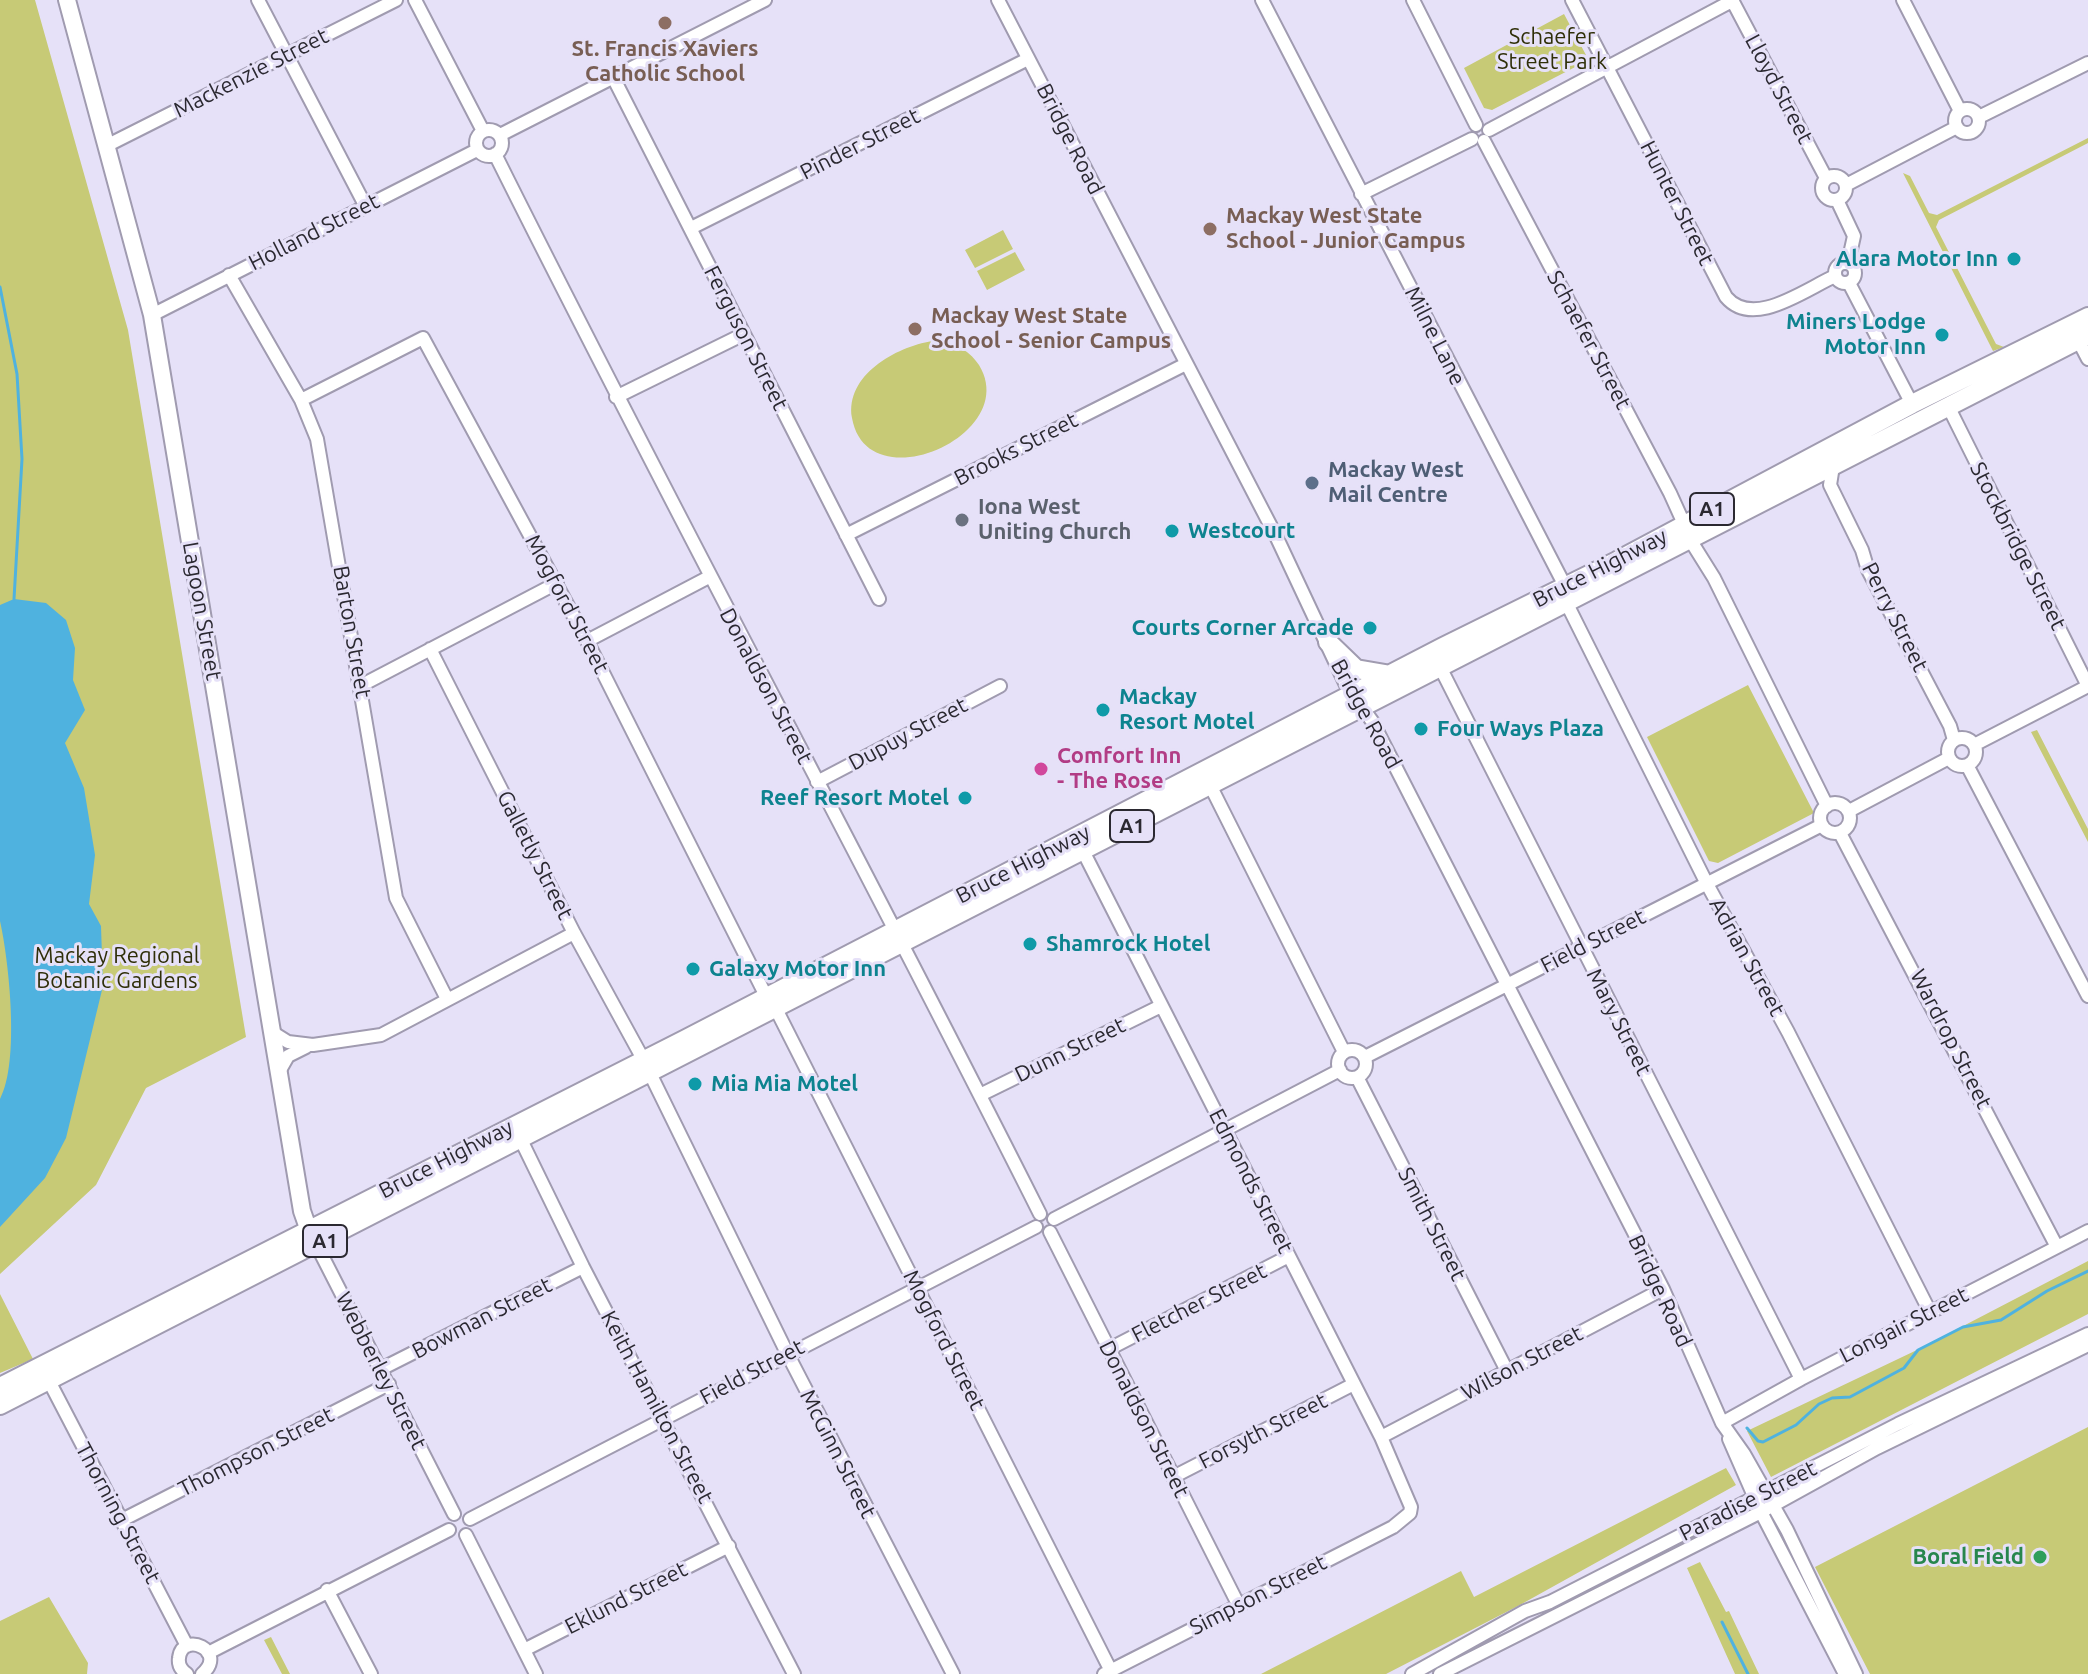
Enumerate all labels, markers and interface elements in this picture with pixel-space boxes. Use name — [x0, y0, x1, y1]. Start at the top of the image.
marker: St. Francis Xaviers Catholic School — [656, 14, 674, 32]
street label: Mackenzie Street — [169, 23, 333, 123]
park label: Schaefer Street Park — [1497, 24, 1607, 76]
street label: Lloyd Street — [1739, 30, 1819, 148]
place label: St. Francis Xaviers Catholic School — [572, 36, 758, 88]
street label: Bridge Road — [1031, 79, 1109, 199]
street label: Pinder Street — [796, 103, 924, 185]
street label: Hunter Street — [1634, 136, 1720, 270]
street label: Holland Street — [244, 188, 384, 276]
place label: Mackay West State School - Junior Campus — [1226, 203, 1465, 254]
marker: Mackay West State School - Junior Campus — [1201, 220, 1219, 238]
place label: Alara Motor Inn — [1836, 246, 1998, 272]
marker: Alara Motor Inn — [2005, 250, 2023, 268]
street label: Ferguson Street — [698, 261, 794, 415]
street label: Schaefer Street — [1541, 266, 1637, 414]
street label: Milne Lane — [1399, 282, 1471, 390]
place label: Mackay West State School - Senior Campus — [931, 303, 1171, 354]
place label: Miners Lodge Motor Inn — [1786, 309, 1926, 360]
marker: Mackay West State School - Senior Campus — [906, 320, 924, 338]
marker: Miners Lodge Motor Inn — [1933, 326, 1951, 344]
street label: Brooks Street — [950, 407, 1082, 491]
place label: Mackay West Mail Centre — [1328, 457, 1464, 508]
street label: Stockbridge Street — [1964, 458, 2072, 634]
marker: Mackay West Mail Centre — [1303, 474, 1321, 492]
road number: A1 — [1690, 493, 1734, 525]
place label: Iona West Uniting Church — [978, 494, 1131, 546]
marker: Iona West Uniting Church — [953, 511, 971, 529]
place label: Westcourt — [1188, 518, 1295, 544]
marker: Westcourt — [1163, 522, 1181, 540]
street label: Bruce Highway — [1529, 523, 1671, 613]
street label: Mogford Street — [519, 530, 615, 678]
street label: Lagoon Street — [177, 540, 227, 682]
street label: Perry Street — [1856, 558, 1934, 676]
street label: Barton Street — [327, 564, 377, 700]
street label: Donaldson Street — [714, 604, 818, 768]
place label: Courts Corner Arcade — [1131, 615, 1354, 641]
marker: Courts Corner Arcade — [1361, 619, 1379, 637]
street label: Bridge Road — [1325, 655, 1407, 773]
place label: Mackay Resort Motel — [1119, 684, 1254, 736]
street label: Dupuy Street — [844, 692, 972, 776]
marker: Mackay Resort Motel — [1094, 701, 1112, 719]
place label: Four Ways Plaza — [1437, 716, 1604, 742]
marker: Four Ways Plaza — [1412, 720, 1430, 738]
place label: Comfort Inn - The Rose — [1057, 743, 1181, 794]
marker: Comfort Inn - The Rose — [1032, 760, 1050, 778]
place label: Reef Resort Motel — [760, 785, 949, 811]
street label: Galletly Street — [491, 786, 579, 924]
marker: Reef Resort Motel — [956, 789, 974, 807]
road number: A1 — [1110, 810, 1154, 842]
street label: Bruce Highway — [952, 819, 1094, 909]
street label: Adrian Street — [1704, 893, 1790, 1021]
street label: Field Street — [1536, 903, 1650, 979]
place label: Shamrock Hotel — [1046, 931, 1210, 957]
marker: Shamrock Hotel — [1021, 935, 1039, 953]
park label: Mackay Regional Botanic Gardens — [35, 943, 199, 994]
place label: Galaxy Motor Inn — [709, 956, 886, 982]
marker: Galaxy Motor Inn — [684, 960, 702, 978]
street label: Mary Street — [1581, 964, 1657, 1080]
street label: Wardrop Street — [1905, 965, 1997, 1113]
street label: Dunn Street — [1010, 1012, 1130, 1088]
place label: Mia Mia Motel — [711, 1071, 858, 1097]
marker: Mia Mia Motel — [686, 1075, 704, 1093]
street label: Edmonds Street — [1203, 1104, 1299, 1258]
street label: Bruce Highway — [375, 1114, 517, 1204]
street label: Smith Street — [1392, 1163, 1472, 1285]
road number: A1 — [303, 1225, 347, 1257]
street label: Bridge Road — [1622, 1231, 1698, 1351]
street label: Fletcher Street — [1127, 1258, 1271, 1348]
street label: Mogford Street — [897, 1266, 991, 1414]
street label: Bowman Street — [408, 1271, 556, 1365]
street label: Longair Street — [1835, 1281, 1973, 1369]
street label: Webberley Street — [330, 1288, 432, 1454]
street label: Keith Hamilton Street — [595, 1306, 719, 1508]
street label: Wilson Street — [1457, 1320, 1587, 1406]
street label: Field Street — [695, 1334, 809, 1410]
street label: Donaldson Street — [1093, 1336, 1195, 1502]
street label: McGinn Street — [794, 1385, 882, 1523]
street label: Forsyth Street — [1194, 1387, 1332, 1475]
street label: Thompson Street — [174, 1401, 338, 1503]
street label: Thorning Street — [70, 1438, 166, 1588]
street label: Paradise Street — [1675, 1455, 1821, 1547]
place label: Boral Field — [1912, 1544, 2024, 1570]
marker: Boral Field — [2031, 1548, 2049, 1566]
street label: Simpson Street — [1185, 1549, 1331, 1641]
street label: Eklund Street — [560, 1556, 692, 1640]

